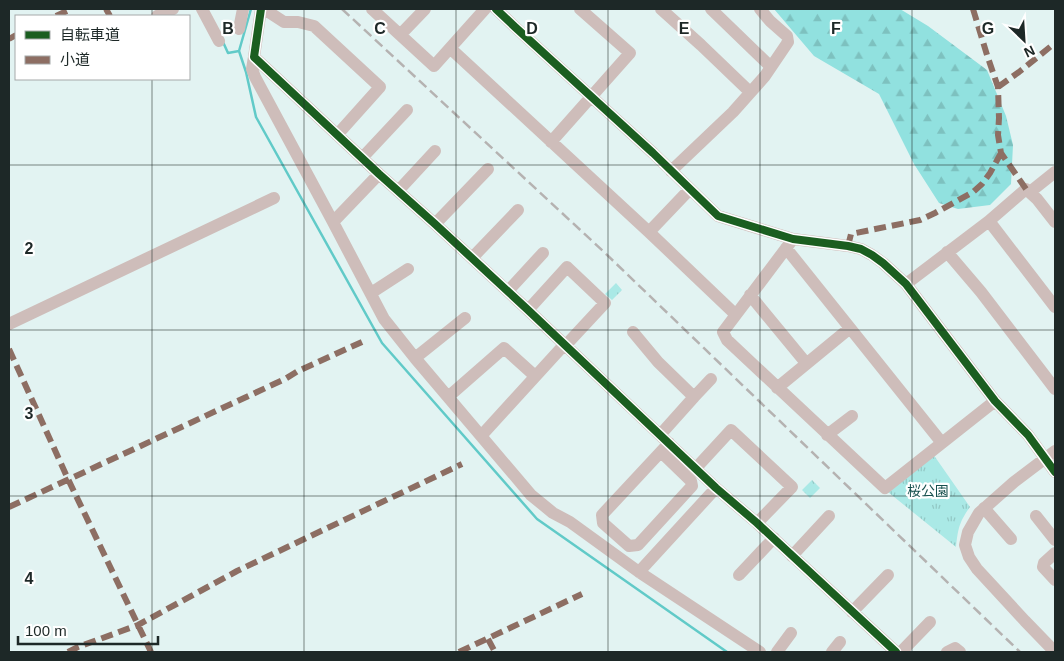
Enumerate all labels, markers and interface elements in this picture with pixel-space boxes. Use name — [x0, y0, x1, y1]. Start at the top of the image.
legend — [15, 15, 190, 80]
north arrow — [999, 15, 1049, 65]
text: B — [222, 20, 234, 37]
text: C — [374, 20, 386, 37]
text: D — [526, 20, 538, 37]
text: E — [679, 20, 690, 37]
text: F — [831, 20, 841, 37]
text: G — [982, 20, 994, 37]
text: 自転車道 — [60, 26, 120, 43]
text: N — [1022, 42, 1037, 61]
text: 小道 — [60, 51, 90, 68]
text: 2 — [25, 240, 34, 257]
text: 3 — [25, 405, 34, 422]
park label: 桜公園 — [907, 483, 949, 499]
text: 4 — [25, 570, 34, 587]
scale bar — [18, 614, 158, 646]
text: 100 m — [25, 622, 67, 639]

